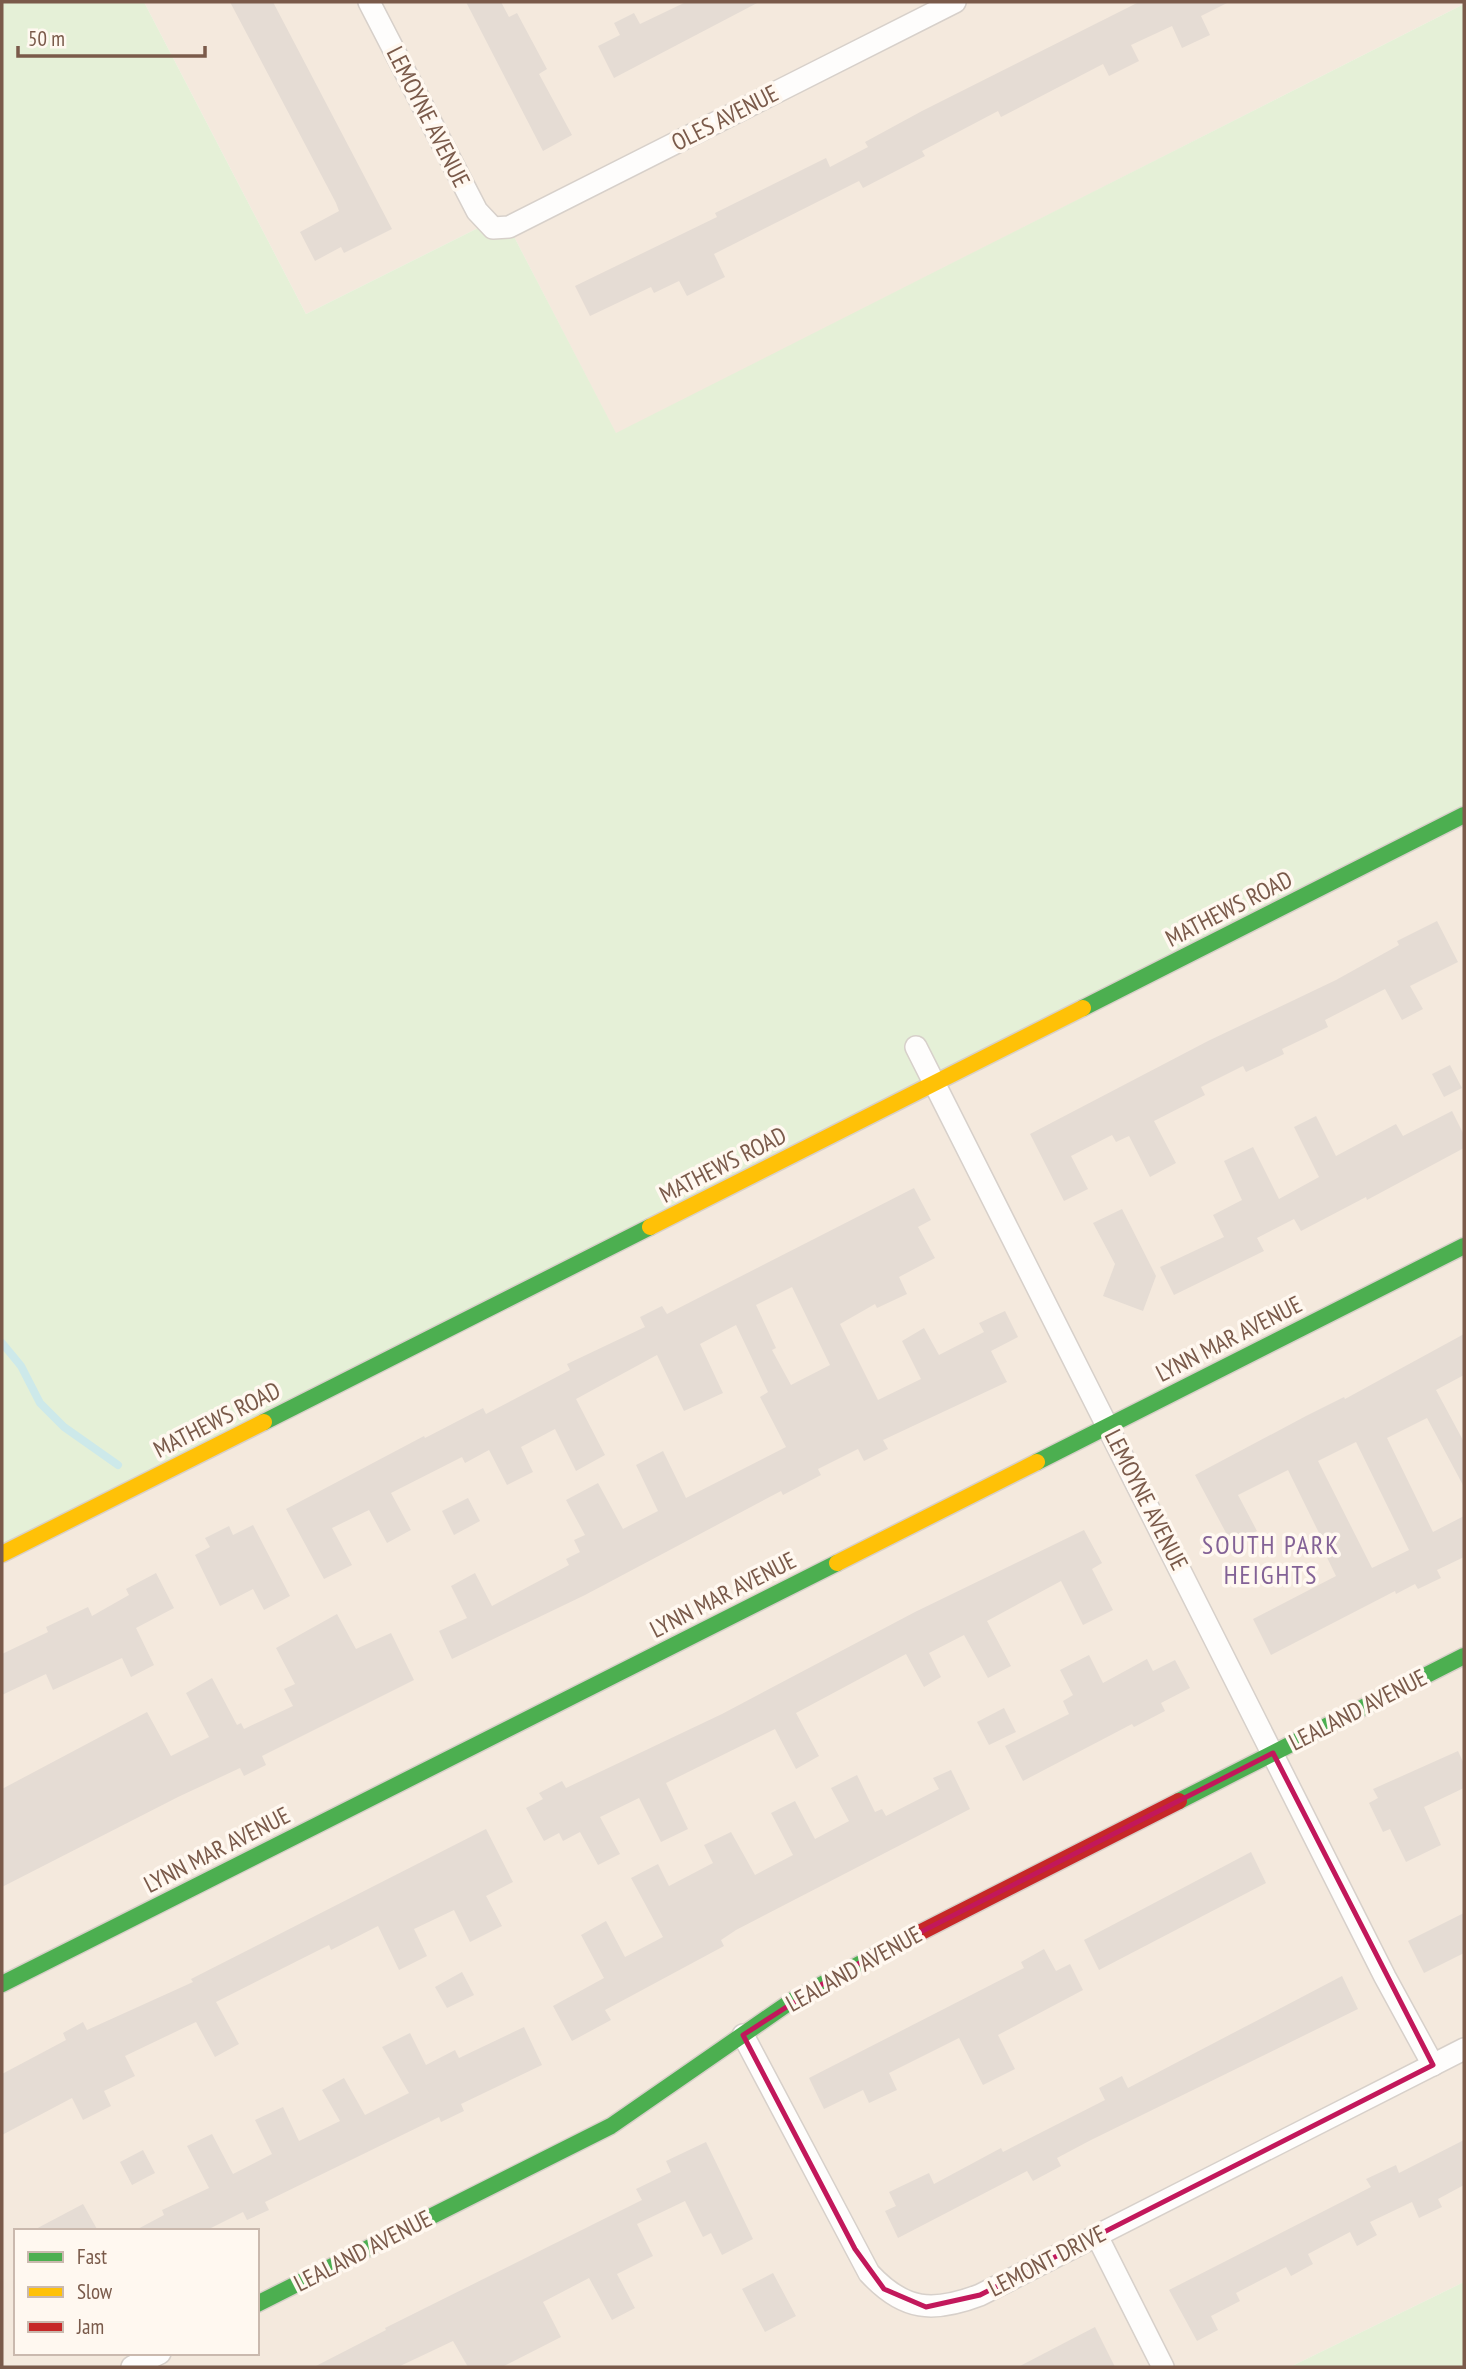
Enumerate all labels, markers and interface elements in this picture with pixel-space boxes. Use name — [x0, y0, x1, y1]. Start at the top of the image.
scale bar — [18, 14, 205, 58]
text: 50 m — [28, 25, 65, 52]
street label: LEMOYNE AVENUE — [380, 41, 477, 192]
street label: OLES AVENUE — [666, 77, 783, 158]
street label: MATHEWS ROAD — [1160, 863, 1297, 954]
street label: MATHEWS ROAD — [654, 1119, 791, 1210]
street label: LYNN MAR AVENUE — [1151, 1288, 1307, 1389]
street label: MATHEWS ROAD — [148, 1374, 285, 1465]
street label: LEMOYNE AVENUE — [1098, 1424, 1195, 1575]
district label: SOUTH PARK HEIGHTS — [1202, 1528, 1340, 1591]
street label: LYNN MAR AVENUE — [645, 1544, 801, 1645]
street label: LEALAND AVENUE — [1284, 1662, 1432, 1758]
street label: LYNN MAR AVENUE — [139, 1799, 295, 1900]
street label: LEALAND AVENUE — [780, 1919, 927, 2019]
street label: LEALAND AVENUE — [289, 2203, 437, 2299]
street label: LEMONT DRIVE — [983, 2218, 1111, 2303]
legend — [14, 2229, 259, 2355]
text: Fast — [77, 2243, 107, 2270]
text: Slow — [77, 2278, 113, 2305]
text: Jam — [76, 2313, 104, 2340]

